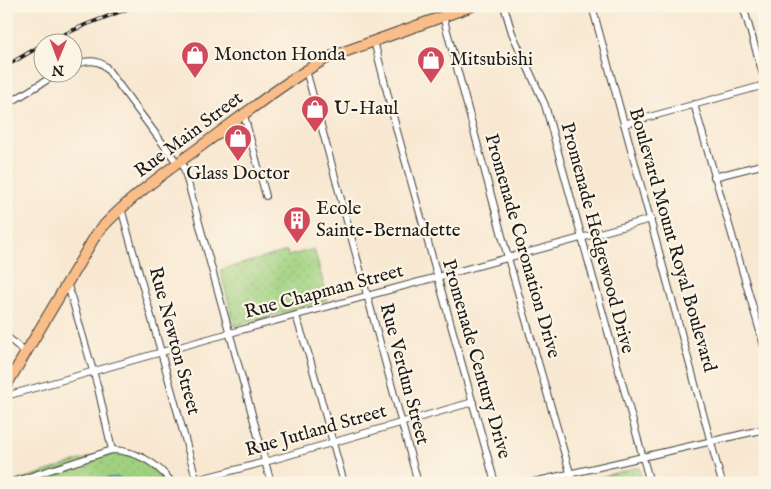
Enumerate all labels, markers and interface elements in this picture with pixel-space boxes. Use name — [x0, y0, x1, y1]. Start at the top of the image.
north arrow — [32, 32, 82, 82]
shop icon: Moncton Honda — [180, 40, 210, 79]
place label: Moncton Honda — [214, 43, 346, 67]
shop icon: Mitsubishi — [416, 45, 446, 84]
place label: Mitsubishi — [450, 48, 533, 72]
text: N — [52, 61, 65, 79]
street label: Rue Main Street — [130, 86, 248, 184]
shop icon: U-Haul — [300, 94, 330, 133]
place label: U-Haul — [334, 97, 399, 121]
street label: Boulevard Mount Royal Boulevard — [623, 105, 722, 376]
street label: Promenade Hedgewood Drive — [555, 120, 639, 356]
shop icon: Glass Doctor — [223, 123, 253, 162]
street label: Promenade Coronation Drive — [478, 131, 566, 361]
place label: Glass Doctor — [186, 162, 290, 186]
place label: Ecole Sainte-Bernadette — [316, 197, 461, 243]
building icon: Ecole Sainte-Bernadette — [282, 205, 312, 244]
street label: Promenade Century Drive — [436, 257, 516, 462]
street label: Rue Chapman Street — [242, 259, 407, 325]
street label: Rue Newton Street — [143, 264, 205, 418]
street label: Rue Verdun Street — [374, 301, 435, 448]
street label: Rue Jutland Street — [243, 399, 390, 463]

